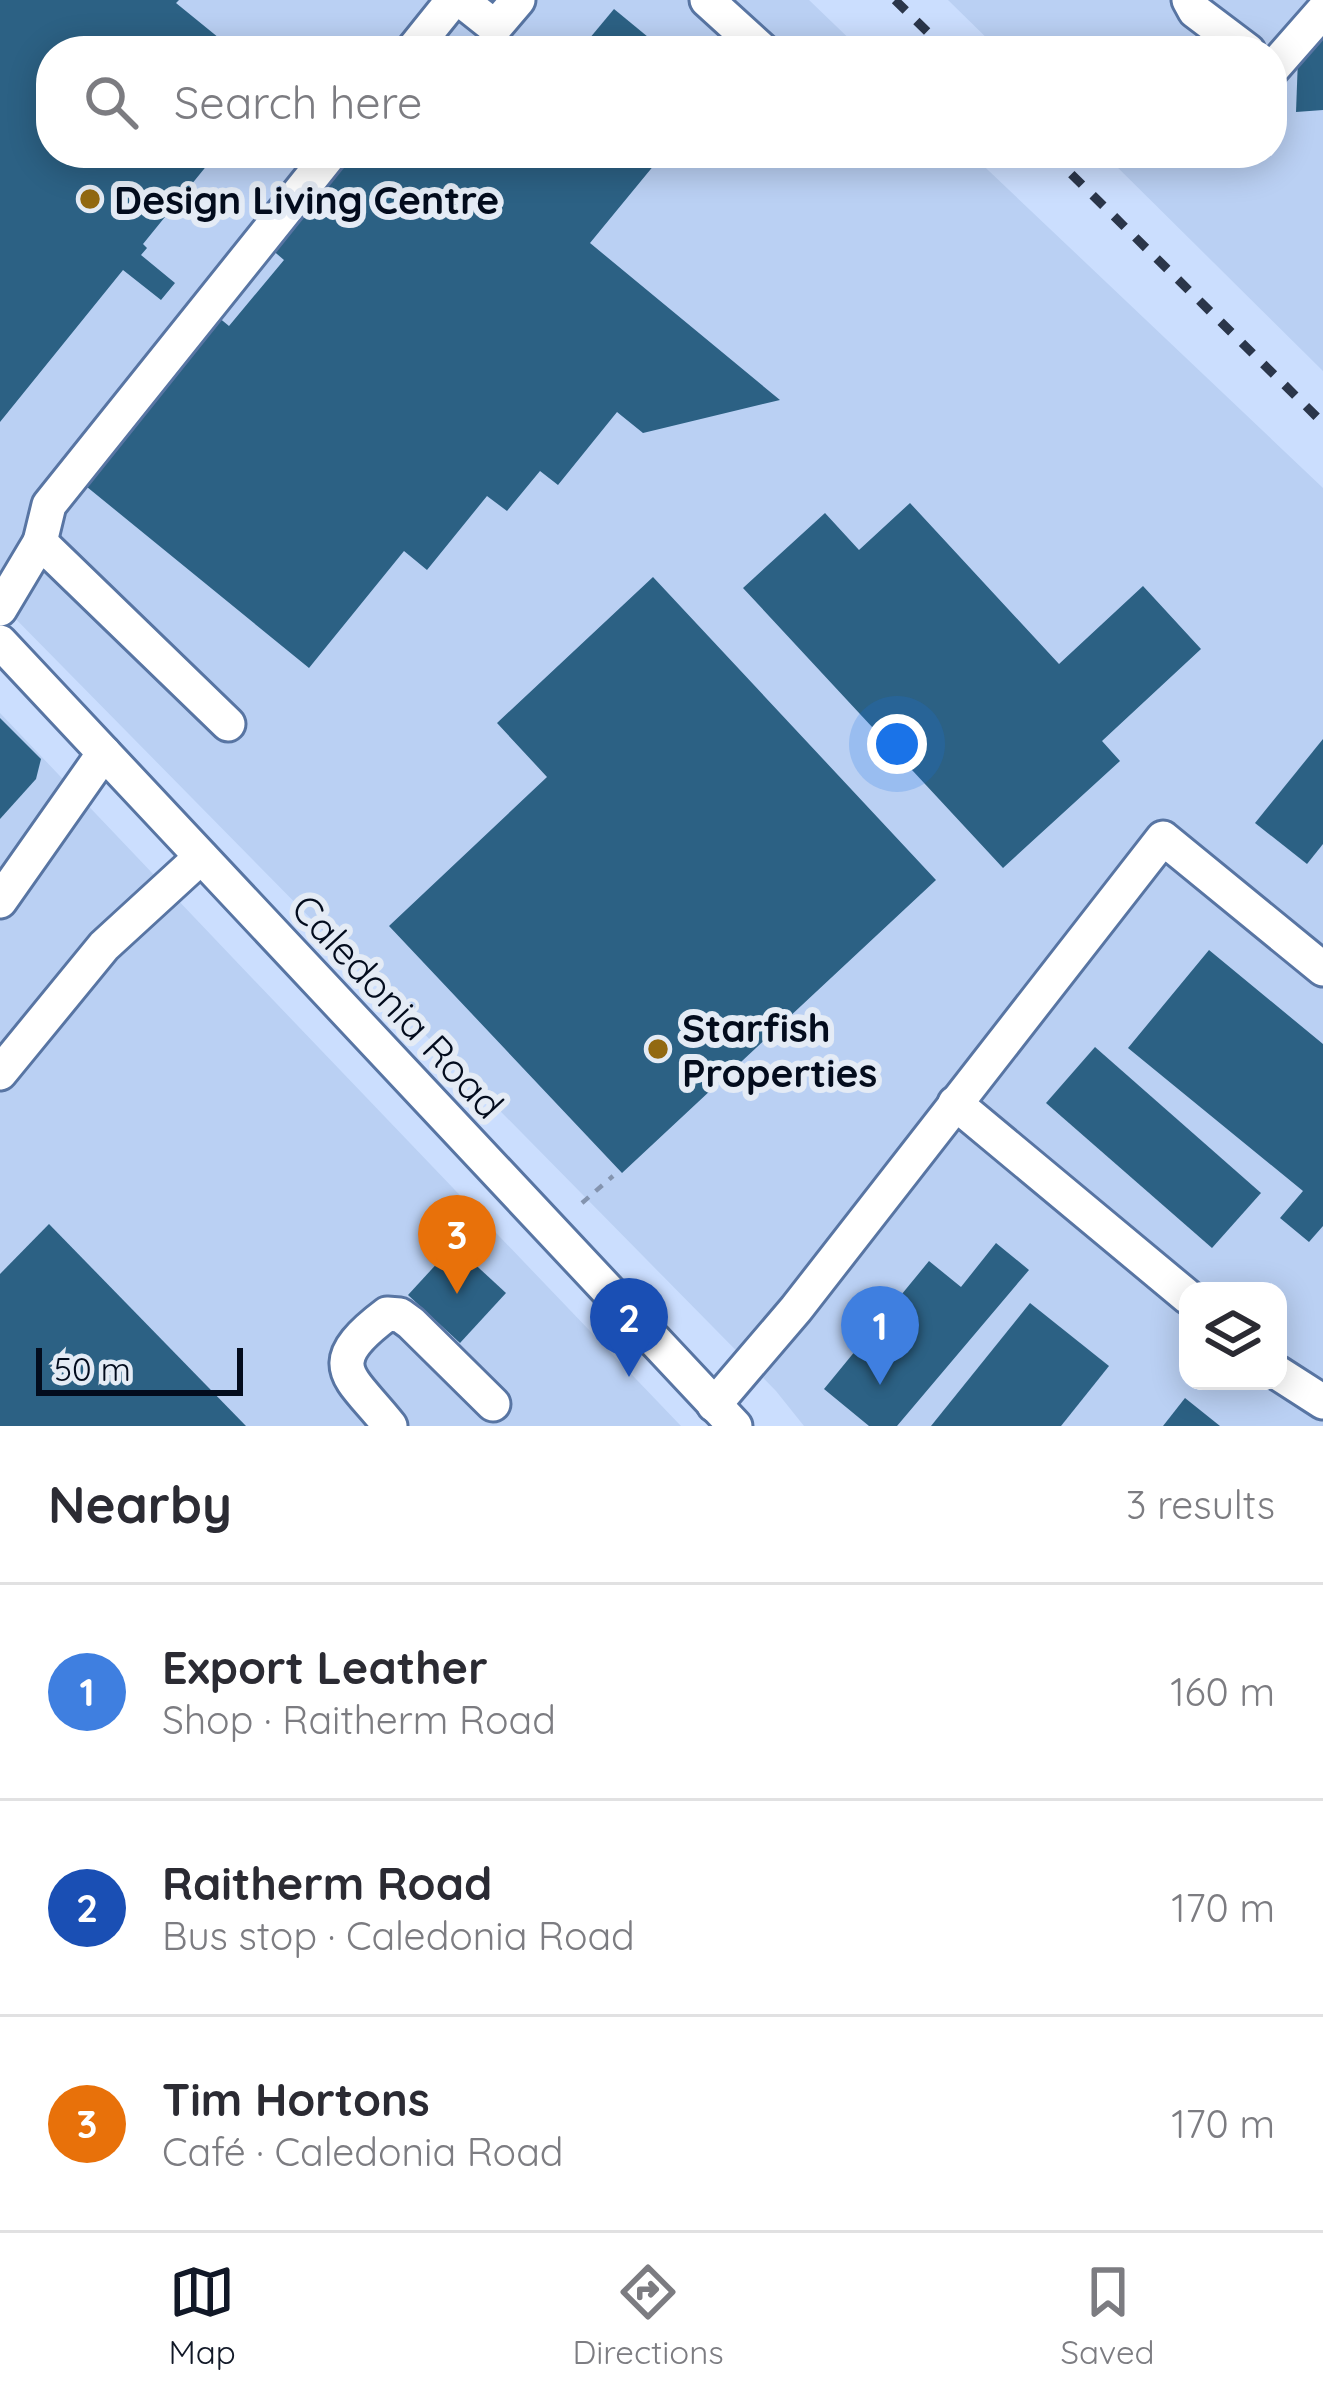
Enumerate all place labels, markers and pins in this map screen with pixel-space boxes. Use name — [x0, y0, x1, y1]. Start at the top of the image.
place label: Design Living Centre — [114, 175, 499, 224]
marker: Design Living Centre — [77, 186, 103, 212]
place label: Starfish Properties — [682, 1003, 877, 1097]
marker: Starfish Properties — [645, 1036, 671, 1062]
pin: 3 — [418, 1195, 496, 1294]
pin: 2 — [590, 1278, 668, 1377]
pin: 1 — [841, 1286, 919, 1385]

